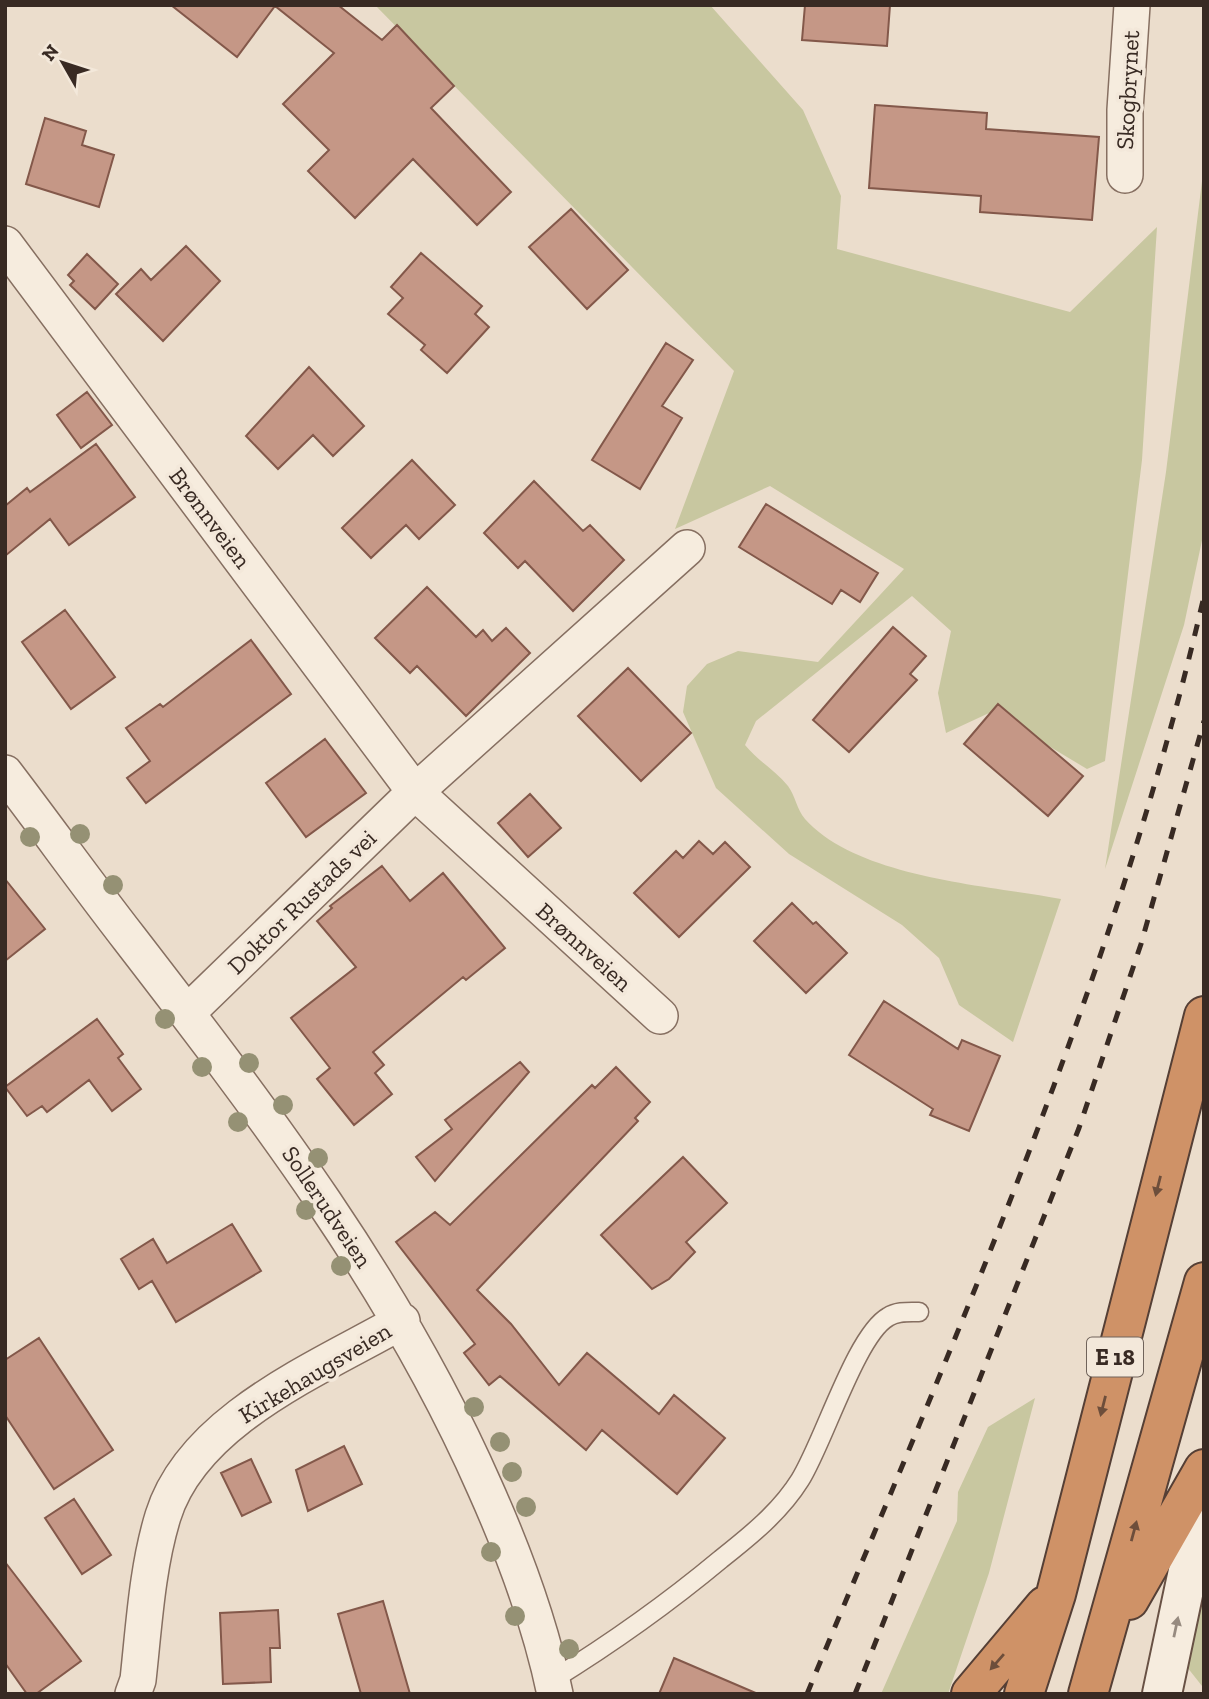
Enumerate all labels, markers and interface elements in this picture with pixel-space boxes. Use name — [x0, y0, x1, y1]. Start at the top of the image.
north arrow — [28, 28, 98, 98]
street label: Skogbrynet — [1110, 29, 1145, 150]
text: N — [37, 40, 64, 65]
street label: Brønnveien — [163, 462, 258, 574]
street label: Doktor Rustads vei — [221, 823, 382, 980]
street label: Brønnveien — [531, 896, 638, 997]
street label: Sollerudveien — [276, 1140, 379, 1273]
one-way arrow — [1152, 1175, 1163, 1197]
street label: Kirkehaugsveien — [233, 1316, 396, 1429]
road number: E 18 — [1087, 1338, 1143, 1376]
one-way arrow — [1097, 1395, 1108, 1417]
one-way arrow — [1129, 1520, 1139, 1541]
one-way arrow — [1171, 1616, 1182, 1638]
one-way arrow — [989, 1653, 1005, 1671]

